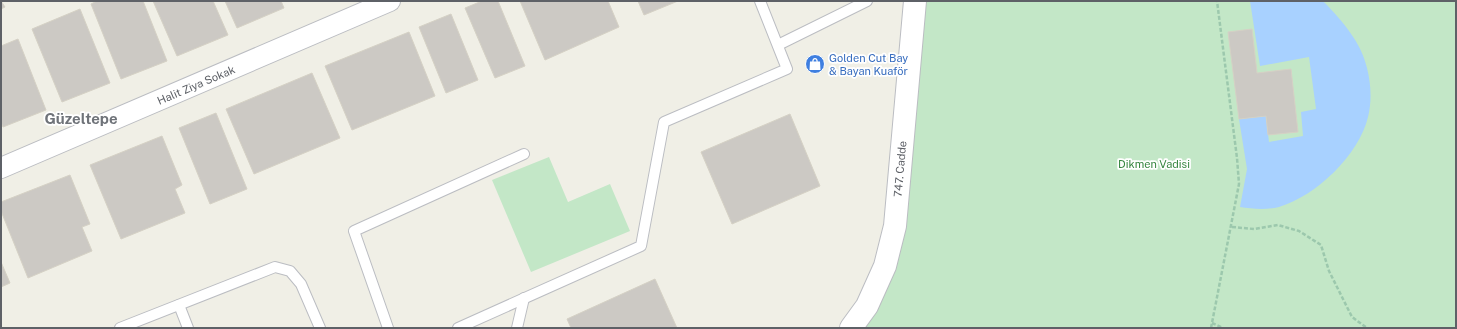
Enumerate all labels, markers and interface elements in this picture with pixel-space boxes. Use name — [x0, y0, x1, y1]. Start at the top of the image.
place label: Golden Cut Bay & Bayan Kuaför — [829, 52, 908, 77]
shop icon: Golden Cut Bay & Bayan Kuaför — [804, 53, 826, 75]
street label: Halit Ziya Sokak — [155, 63, 237, 107]
district label: Güzeltepe — [44, 110, 118, 127]
street label: 747. Cadde — [892, 140, 908, 198]
park label: Dikmen Vadisi — [1118, 158, 1190, 170]

